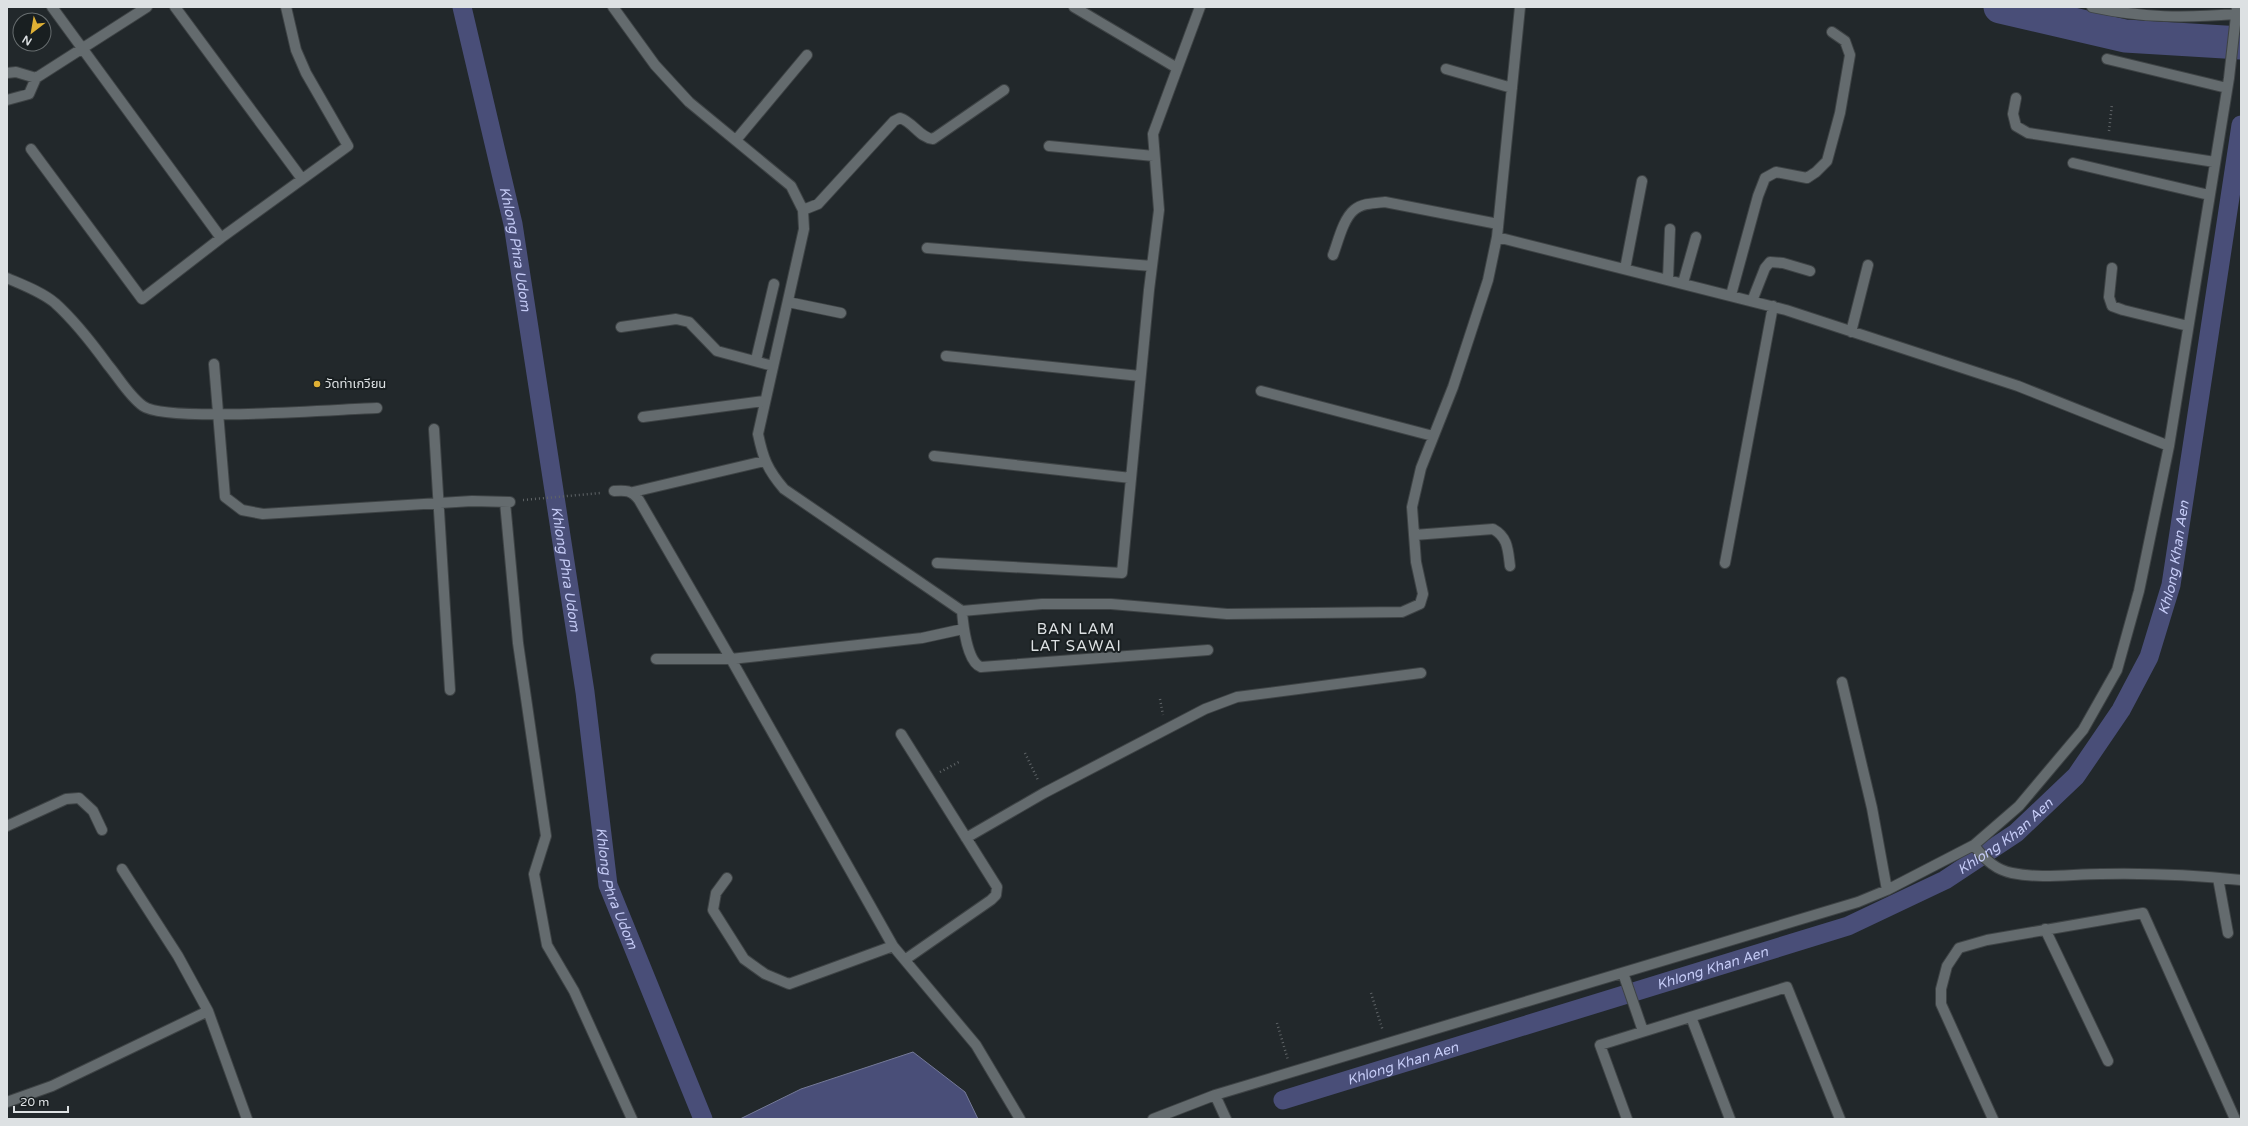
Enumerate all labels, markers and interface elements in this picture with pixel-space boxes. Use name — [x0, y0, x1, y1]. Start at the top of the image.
north arrow — [12, 12, 52, 52]
text: N — [20, 32, 34, 48]
water label: Khlong Phra Udom — [496, 185, 535, 314]
place label: วัดท่าเกวียน — [325, 376, 386, 392]
marker: วัดท่าเกวียน — [312, 379, 322, 389]
water label: Khlong Khan Aen — [2154, 499, 2192, 617]
water label: Khlong Phra Udom — [548, 505, 584, 634]
district label: BAN LAM LAT SAWAI — [1030, 620, 1122, 655]
water label: Khlong Khan Aen — [1954, 794, 2056, 878]
water label: Khlong Phra Udom — [593, 826, 642, 953]
water label: Khlong Khan Aen — [1654, 943, 1770, 993]
water label: Khlong Khan Aen — [1345, 1038, 1461, 1088]
scale bar — [14, 1088, 68, 1114]
text: 20 m — [20, 1095, 49, 1109]

